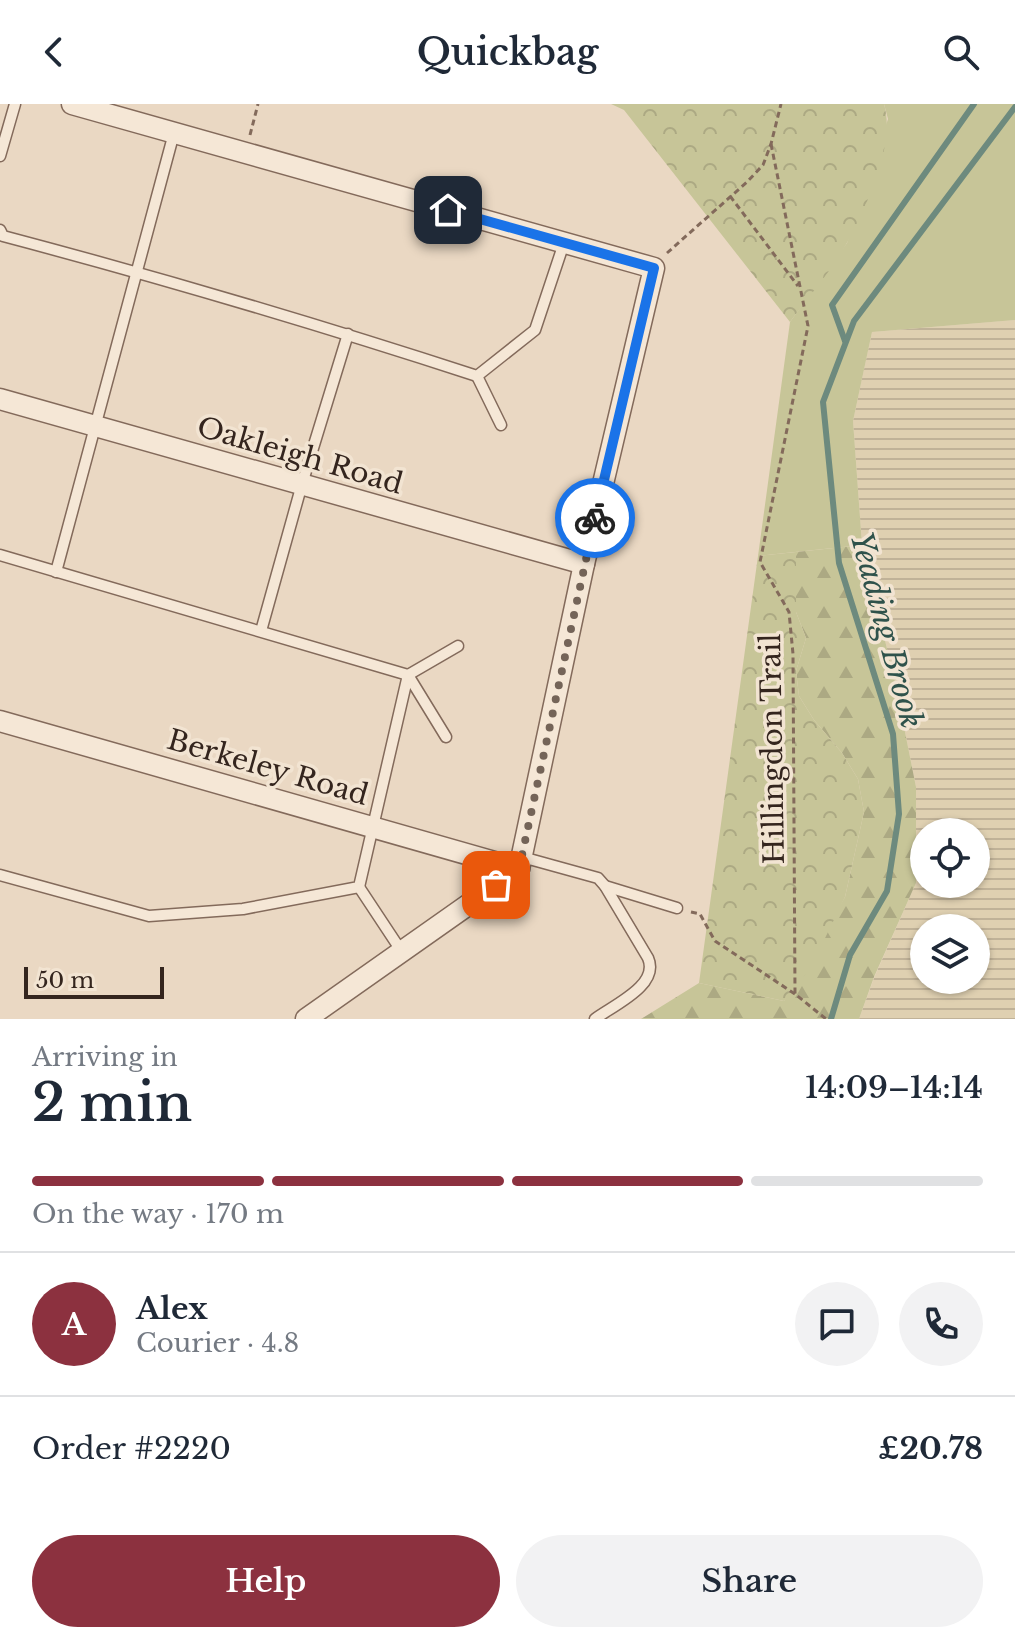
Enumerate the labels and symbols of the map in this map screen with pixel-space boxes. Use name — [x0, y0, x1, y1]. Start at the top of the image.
pin — [414, 176, 482, 244]
street label: Oakleigh Road — [193, 409, 407, 502]
courier — [555, 478, 635, 558]
water label: Yeading Brook — [842, 528, 930, 732]
street label: Hillingdon Trail — [753, 633, 792, 865]
street label: Berkeley Road — [163, 722, 373, 813]
pin — [462, 851, 530, 919]
scale bar — [24, 963, 164, 999]

